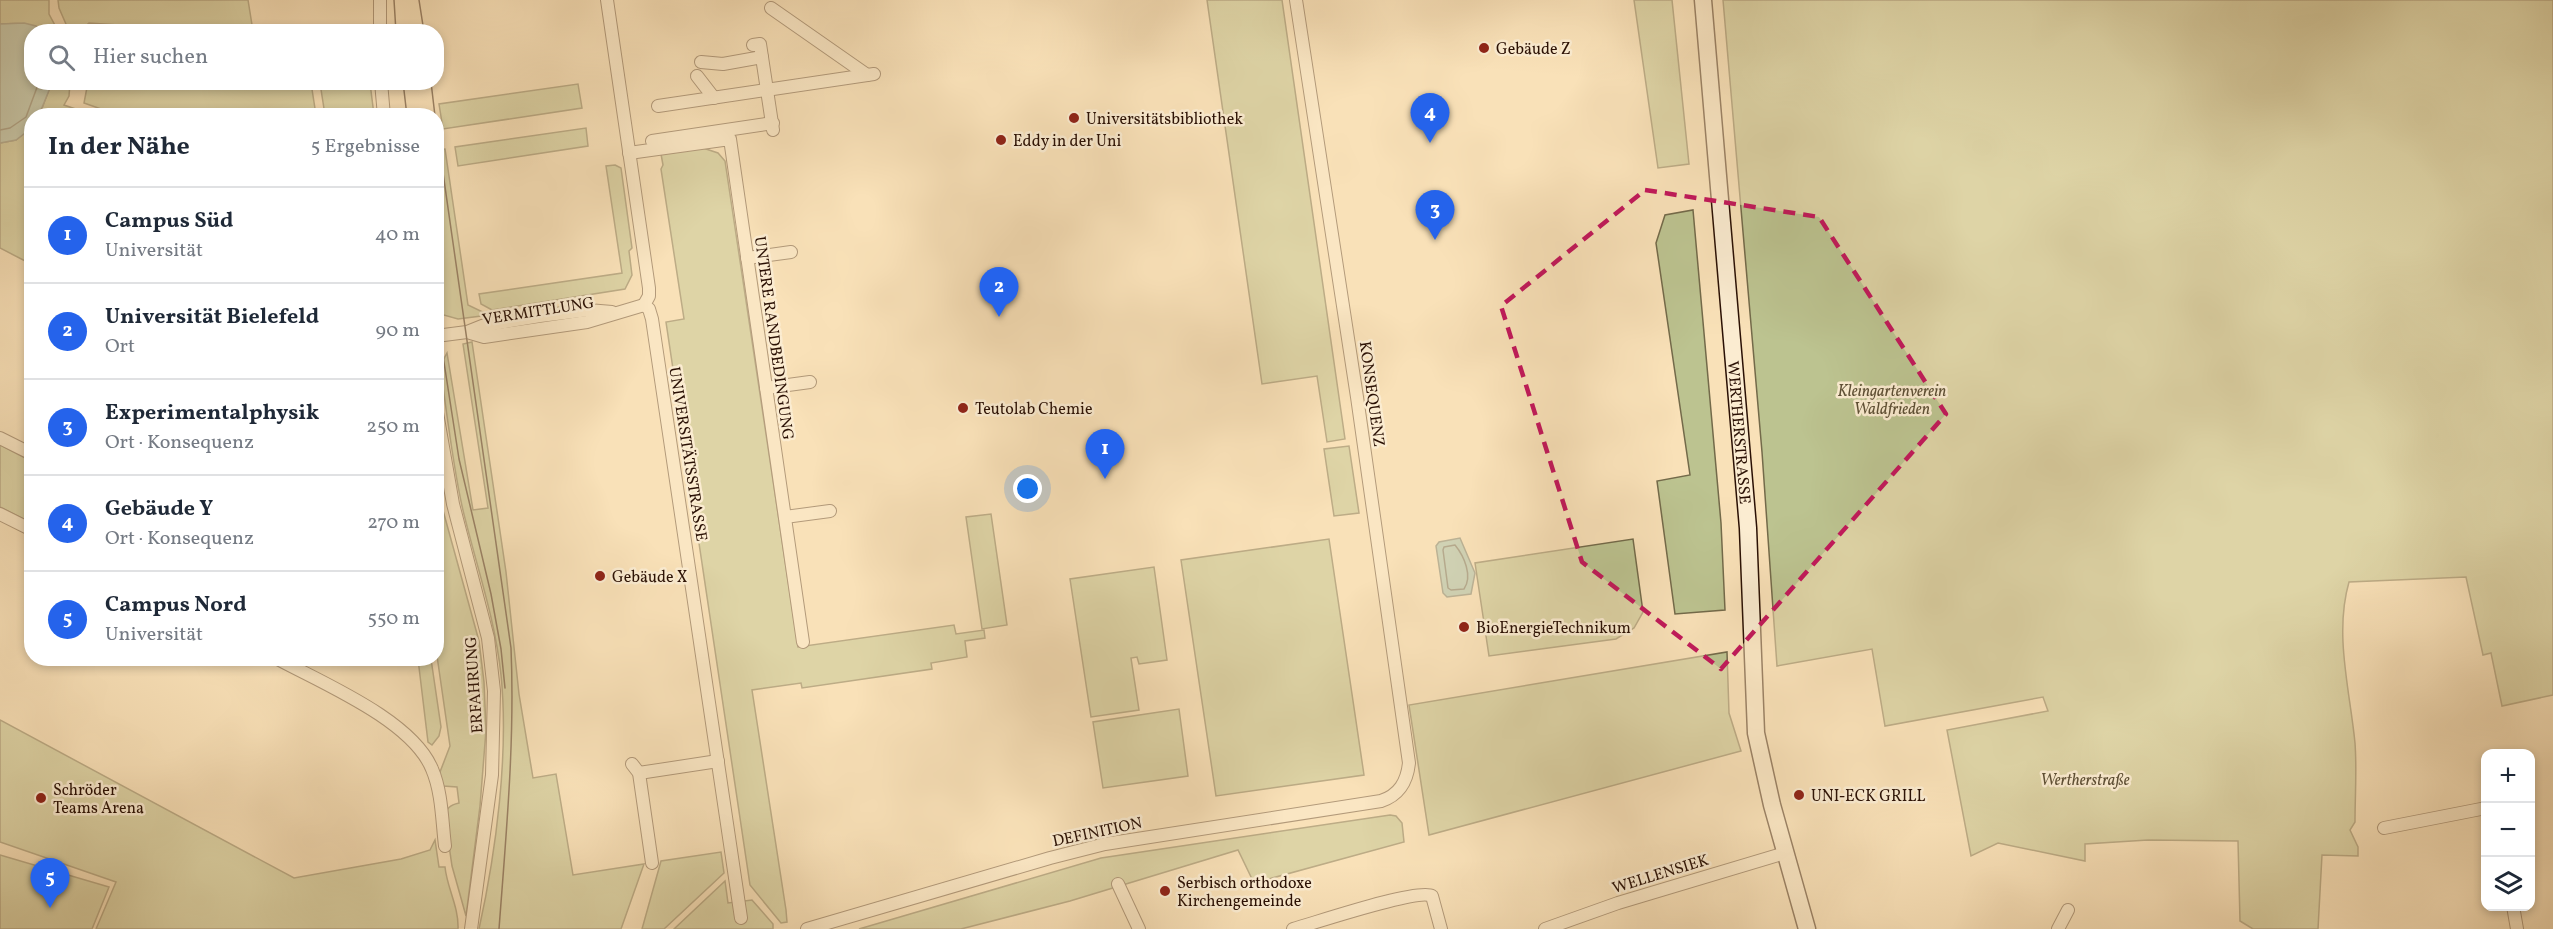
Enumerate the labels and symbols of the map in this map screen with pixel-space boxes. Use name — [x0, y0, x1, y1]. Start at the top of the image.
place label: Gebäude Z — [1496, 39, 1571, 61]
marker: Gebäude Z — [1477, 41, 1491, 55]
pin: 4 — [1410, 94, 1450, 143]
place label: Universitätsbibliothek — [1086, 109, 1243, 131]
marker: Universitätsbibliothek — [1067, 111, 1081, 125]
place label: Eddy in der Uni — [1013, 131, 1121, 153]
marker: Eddy in der Uni — [994, 133, 1008, 147]
pin: 3 — [1416, 190, 1454, 240]
street label: UNTERE RANDBEDINGUNG — [748, 235, 798, 442]
pin: 2 — [980, 268, 1018, 317]
street label: VERMITTLUNG — [481, 292, 596, 332]
street label: KONSEQUENZ — [1353, 340, 1389, 449]
street label: WERTHERSTRASSE — [1721, 360, 1755, 505]
street label: UNIVERSITÄTSSTRASSE — [662, 365, 712, 543]
park label: Kleingartenverein Waldfrieden — [1838, 381, 1946, 421]
place label: Teutolab Chemie — [975, 399, 1093, 421]
marker: Teutolab Chemie — [956, 401, 970, 415]
pin: 1 — [1086, 430, 1124, 479]
your location — [1013, 474, 1042, 503]
place label: Gebäude X — [612, 567, 688, 589]
marker: Gebäude X — [593, 569, 607, 583]
place label: BioEnergieTechnikum — [1476, 618, 1631, 640]
marker: BioEnergieTechnikum — [1457, 620, 1471, 634]
street label: ERFAHRUNG — [461, 636, 489, 734]
park label: Wertherstraße — [2040, 770, 2130, 792]
place label: Schröder Teams Arena — [53, 780, 144, 820]
place label: UNI-ECK GRILL — [1811, 786, 1925, 808]
marker: UNI-ECK GRILL — [1792, 788, 1806, 802]
marker: Schröder Teams Arena — [34, 791, 48, 805]
street label: DEFINITION — [1051, 813, 1144, 853]
street label: WELLENSIEK — [1610, 850, 1712, 900]
pin: 5 — [31, 858, 70, 908]
place label: Serbisch orthodoxe Kirchengemeinde — [1177, 873, 1312, 913]
marker: Serbisch orthodoxe Kirchengemeinde — [1158, 884, 1172, 898]

